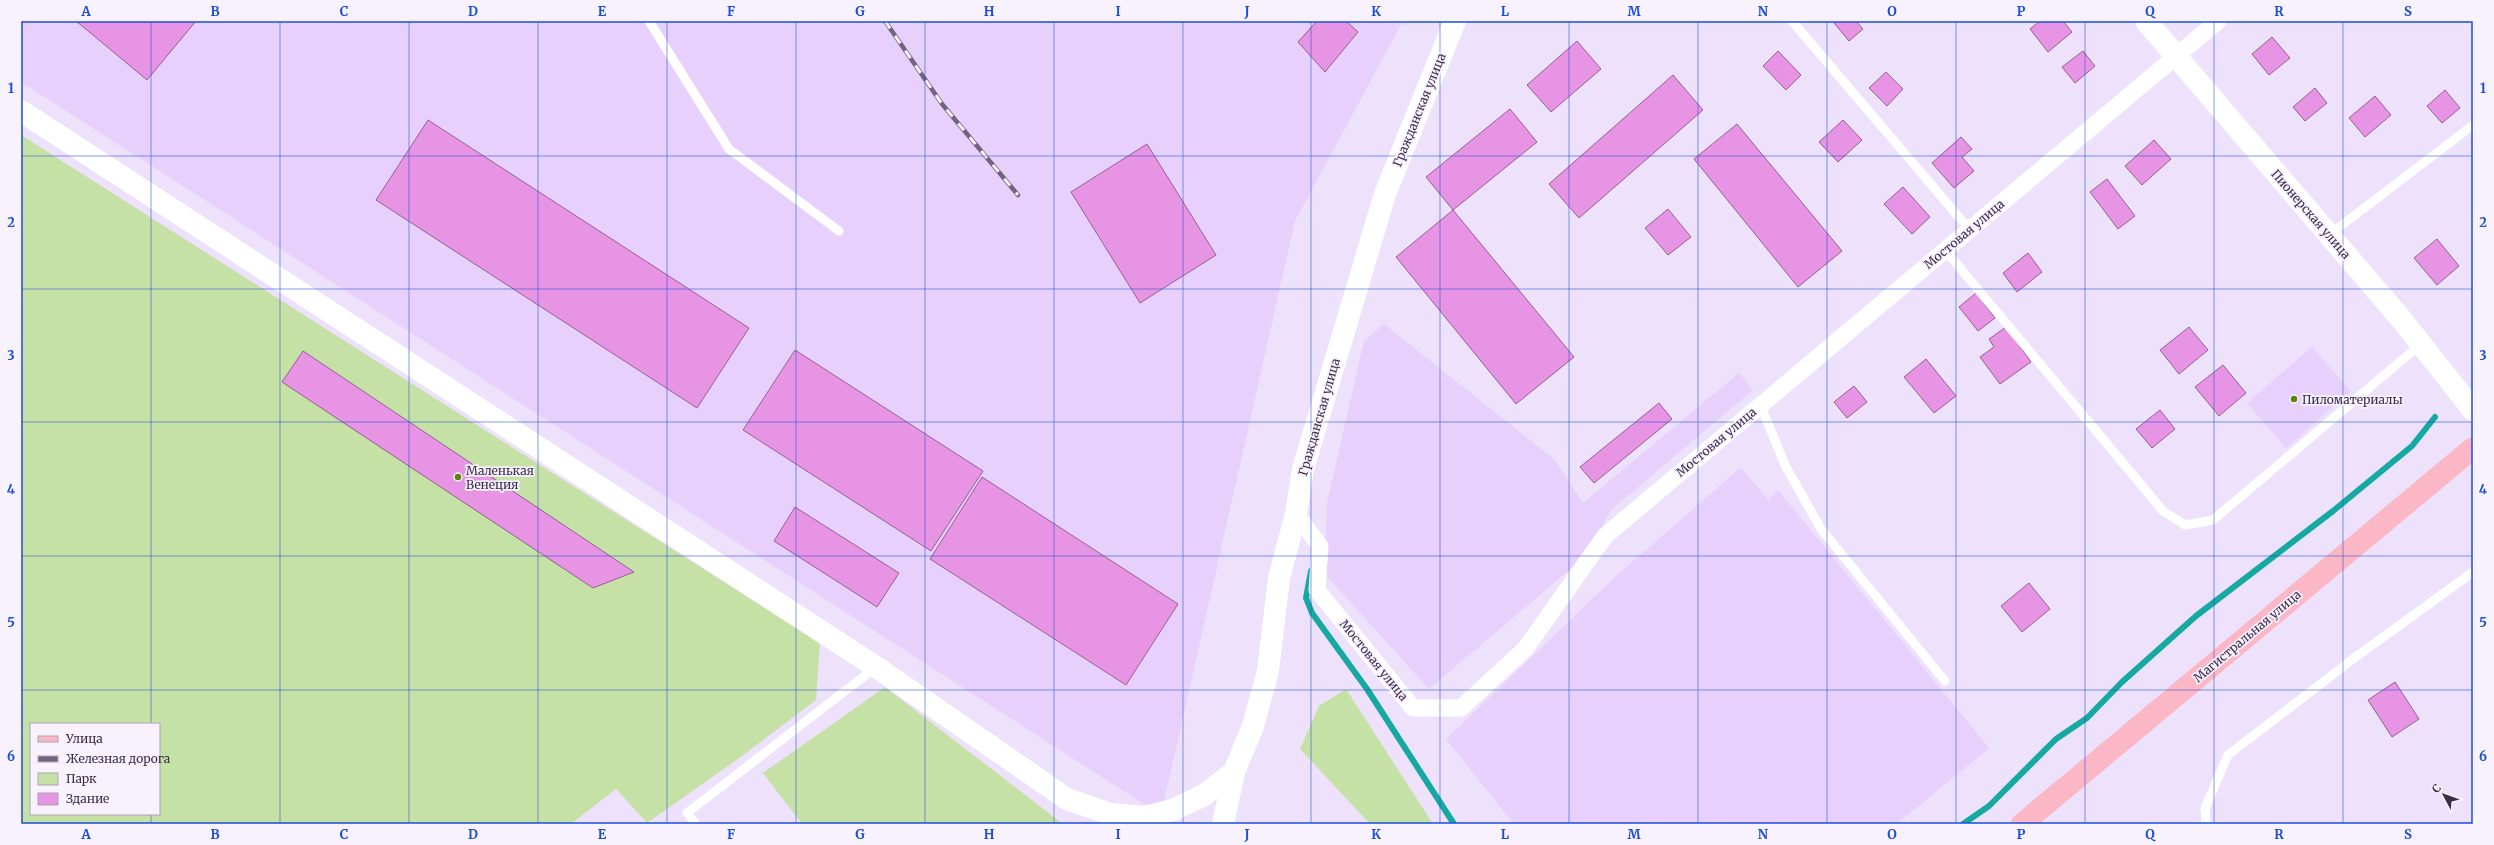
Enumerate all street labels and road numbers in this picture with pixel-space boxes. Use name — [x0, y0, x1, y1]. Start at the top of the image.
street label: Гражданская улица — [1389, 50, 1449, 169]
street label: Пионерская улица — [2268, 166, 2354, 262]
street label: Мостовая улица — [1921, 196, 2008, 272]
street label: Гражданская улица — [1295, 356, 1343, 477]
street label: Мостовая улица — [1673, 404, 1760, 480]
street label: Магистральная улица — [2190, 586, 2304, 685]
street label: Мостовая улица — [1337, 616, 1412, 704]

